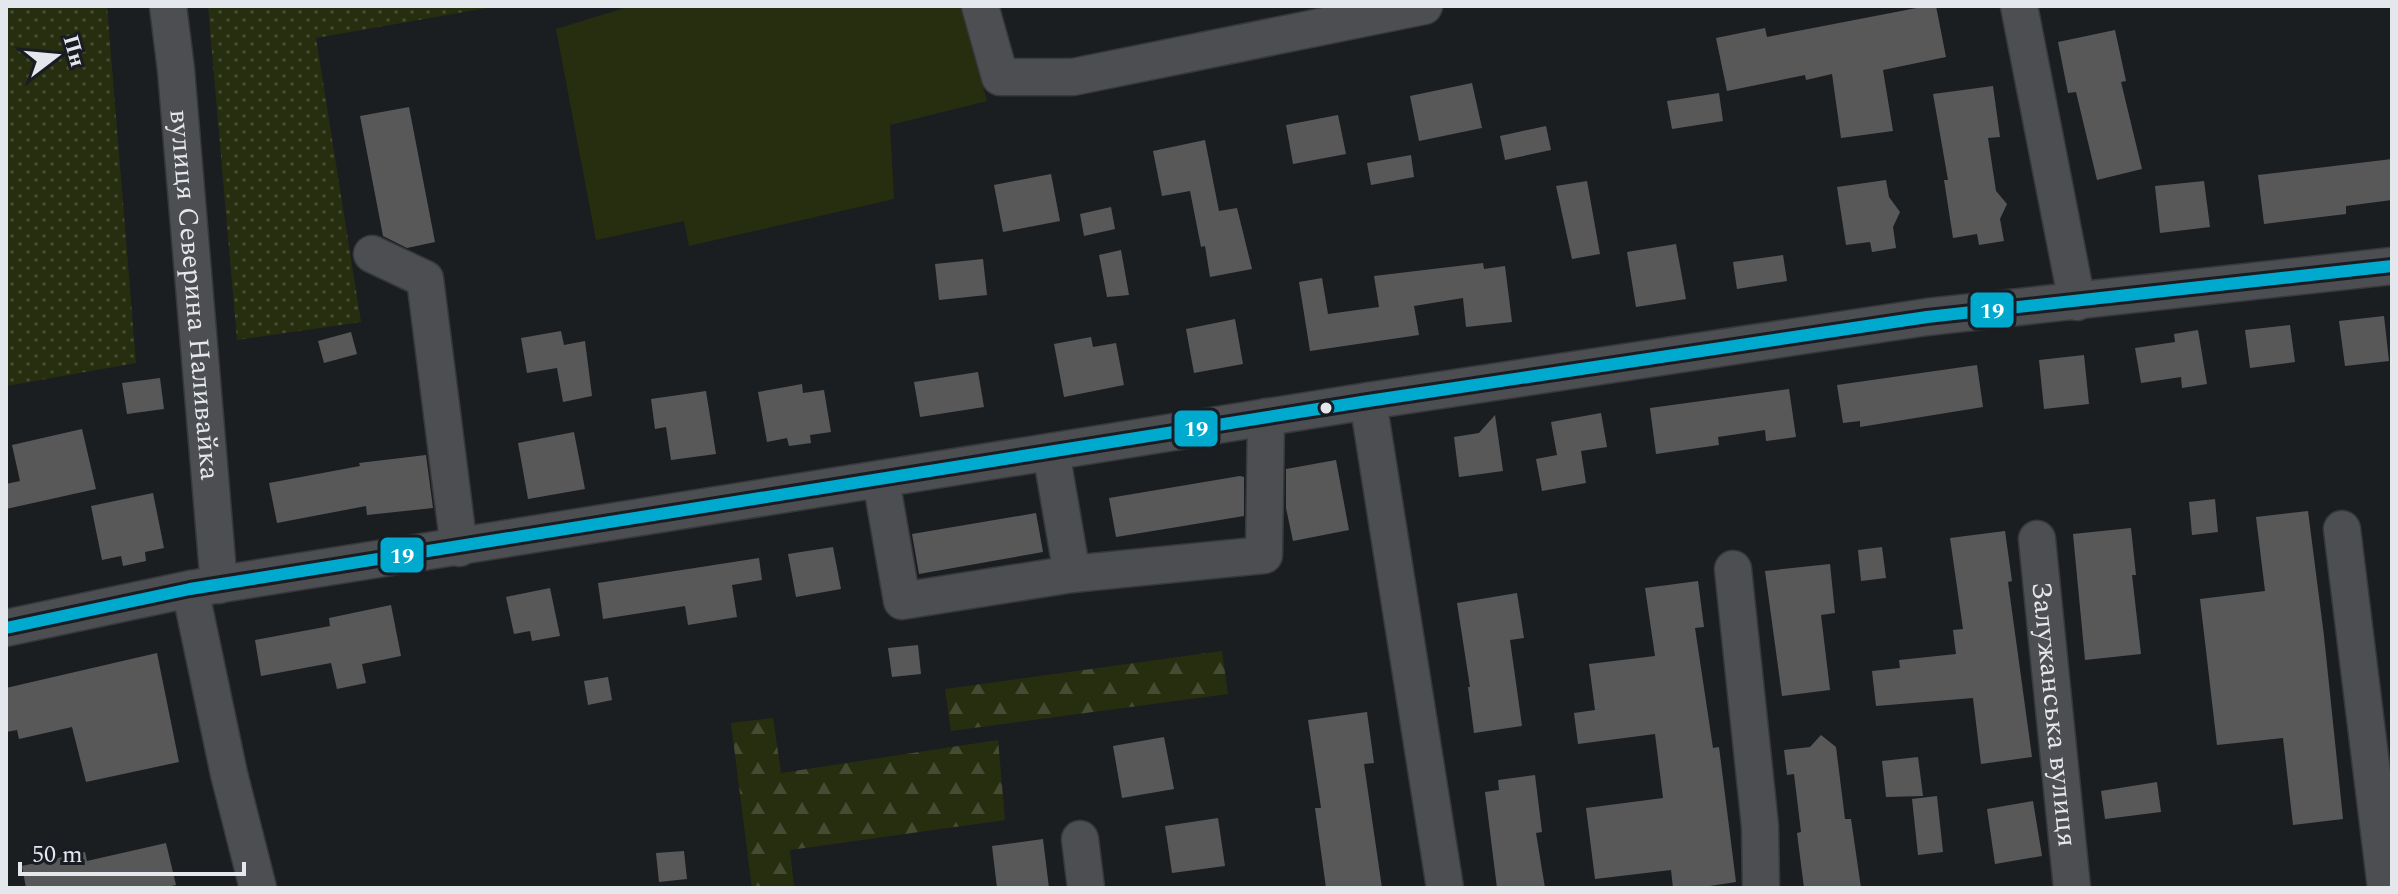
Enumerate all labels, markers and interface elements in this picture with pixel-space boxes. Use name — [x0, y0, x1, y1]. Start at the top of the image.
north arrow — [16, 16, 96, 96]
text: Пн — [54, 31, 94, 71]
street label: вулиця Северина Наливайка — [158, 107, 232, 482]
line badge: 19 — [1969, 291, 2015, 329]
text: 19 — [1980, 295, 2004, 328]
unlabelled marker — [1318, 400, 1334, 416]
line badge: 19 — [1173, 409, 1219, 448]
text: 19 — [1184, 413, 1208, 446]
line badge: 19 — [379, 536, 425, 574]
text: 19 — [390, 540, 414, 573]
street label: Залужанська вулиця — [2020, 579, 2089, 849]
scale bar — [20, 826, 244, 876]
text: 50 m — [32, 837, 83, 873]

